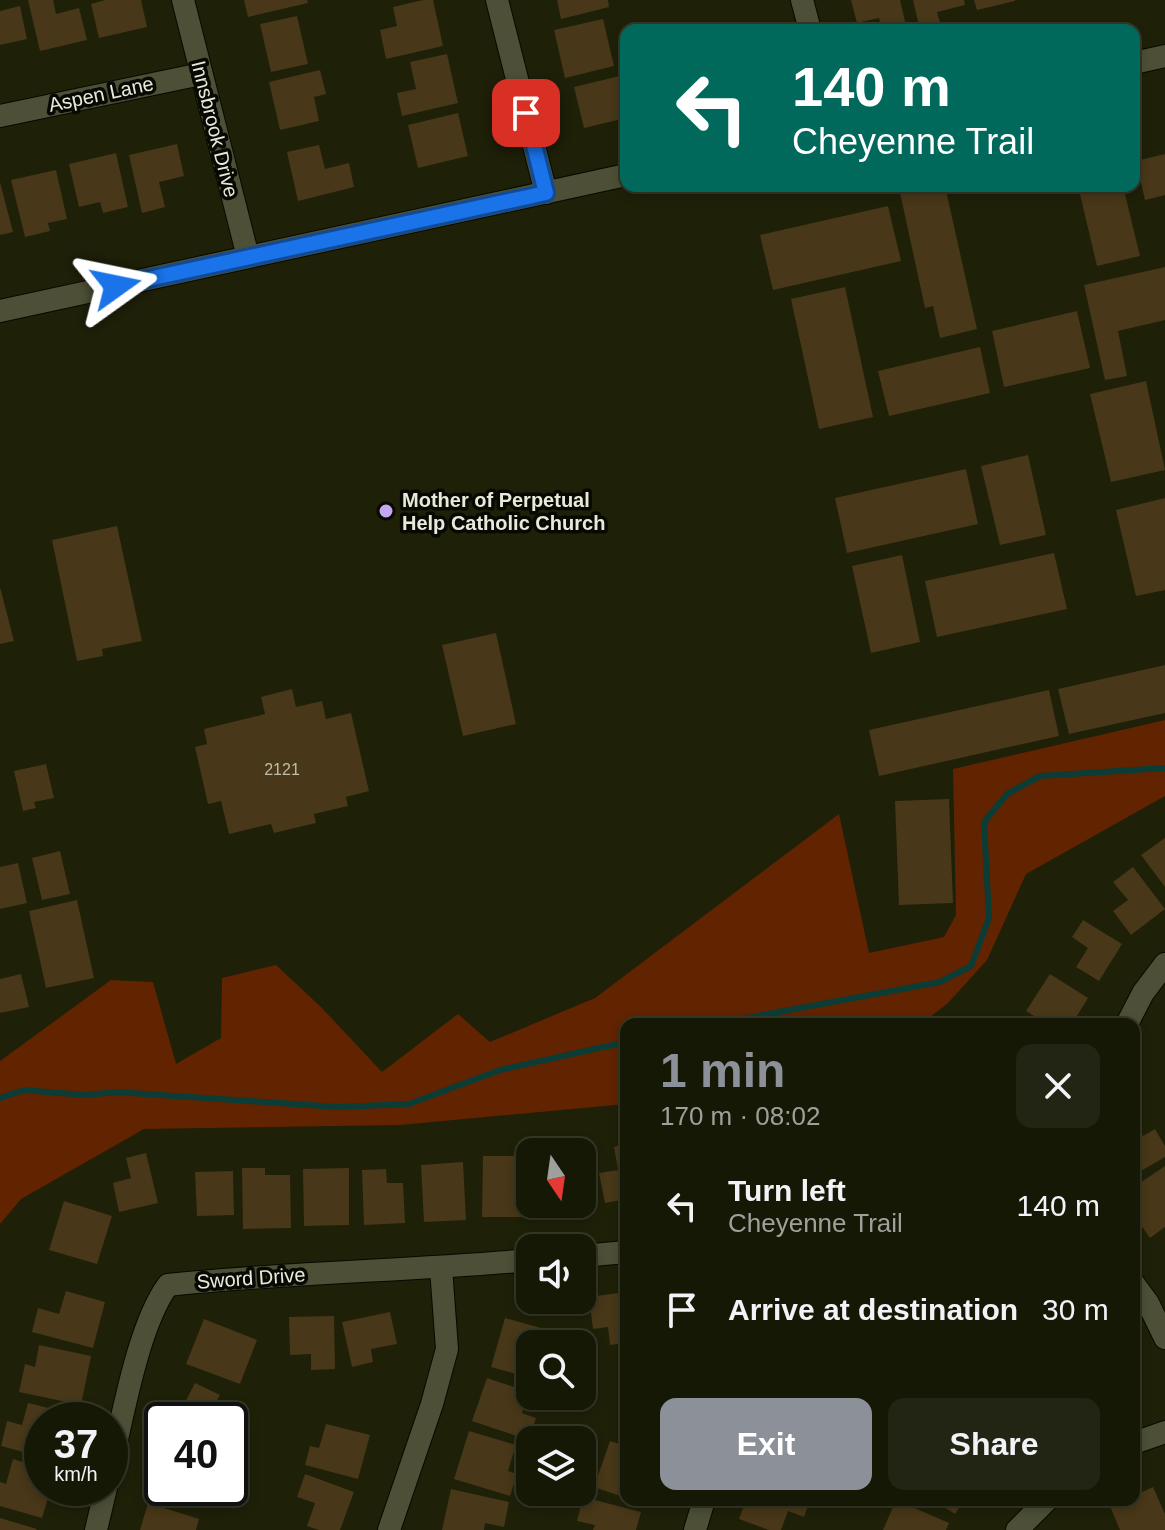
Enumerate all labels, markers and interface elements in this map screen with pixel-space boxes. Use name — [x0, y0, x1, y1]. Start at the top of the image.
text: 140 m — [792, 55, 951, 118]
icon: left — [660, 56, 764, 160]
street label: Innsbrook Drive — [187, 58, 243, 200]
street label: Aspen Lane — [46, 72, 156, 116]
pin — [492, 79, 560, 147]
icon: arrive — [504, 91, 548, 135]
text: Cheyenne Trail — [792, 121, 1034, 162]
position arrow — [74, 244, 158, 328]
place label: Mother of Perpetual Help Catholic Church — [402, 489, 605, 534]
marker: Mother of Perpetual Help Catholic Church — [377, 502, 395, 520]
house number: 2121 — [264, 761, 300, 778]
text: 1 min — [660, 1044, 785, 1097]
button: close — [1016, 1044, 1100, 1128]
text: 170 m · 08:02 — [660, 1101, 820, 1131]
north arrow — [516, 1138, 596, 1218]
map controls — [516, 1138, 596, 1506]
text: Turn left — [728, 1174, 846, 1207]
icon: left — [660, 1184, 704, 1228]
text: 140 m — [1017, 1189, 1100, 1222]
text: Cheyenne Trail — [728, 1208, 903, 1238]
button: sound — [516, 1234, 596, 1314]
street label: Sword Drive — [196, 1263, 306, 1293]
icon: arrive — [660, 1288, 704, 1332]
text: Arrive at destination — [728, 1293, 1018, 1326]
text: 30 m — [1042, 1293, 1109, 1326]
button: search — [516, 1330, 596, 1410]
button: Exit — [660, 1398, 872, 1490]
button: Share — [888, 1398, 1100, 1490]
speed limit sign: 40 — [144, 1402, 248, 1506]
text: 37 — [54, 1422, 98, 1466]
button: layers — [516, 1426, 596, 1506]
text: km/h — [54, 1463, 98, 1485]

